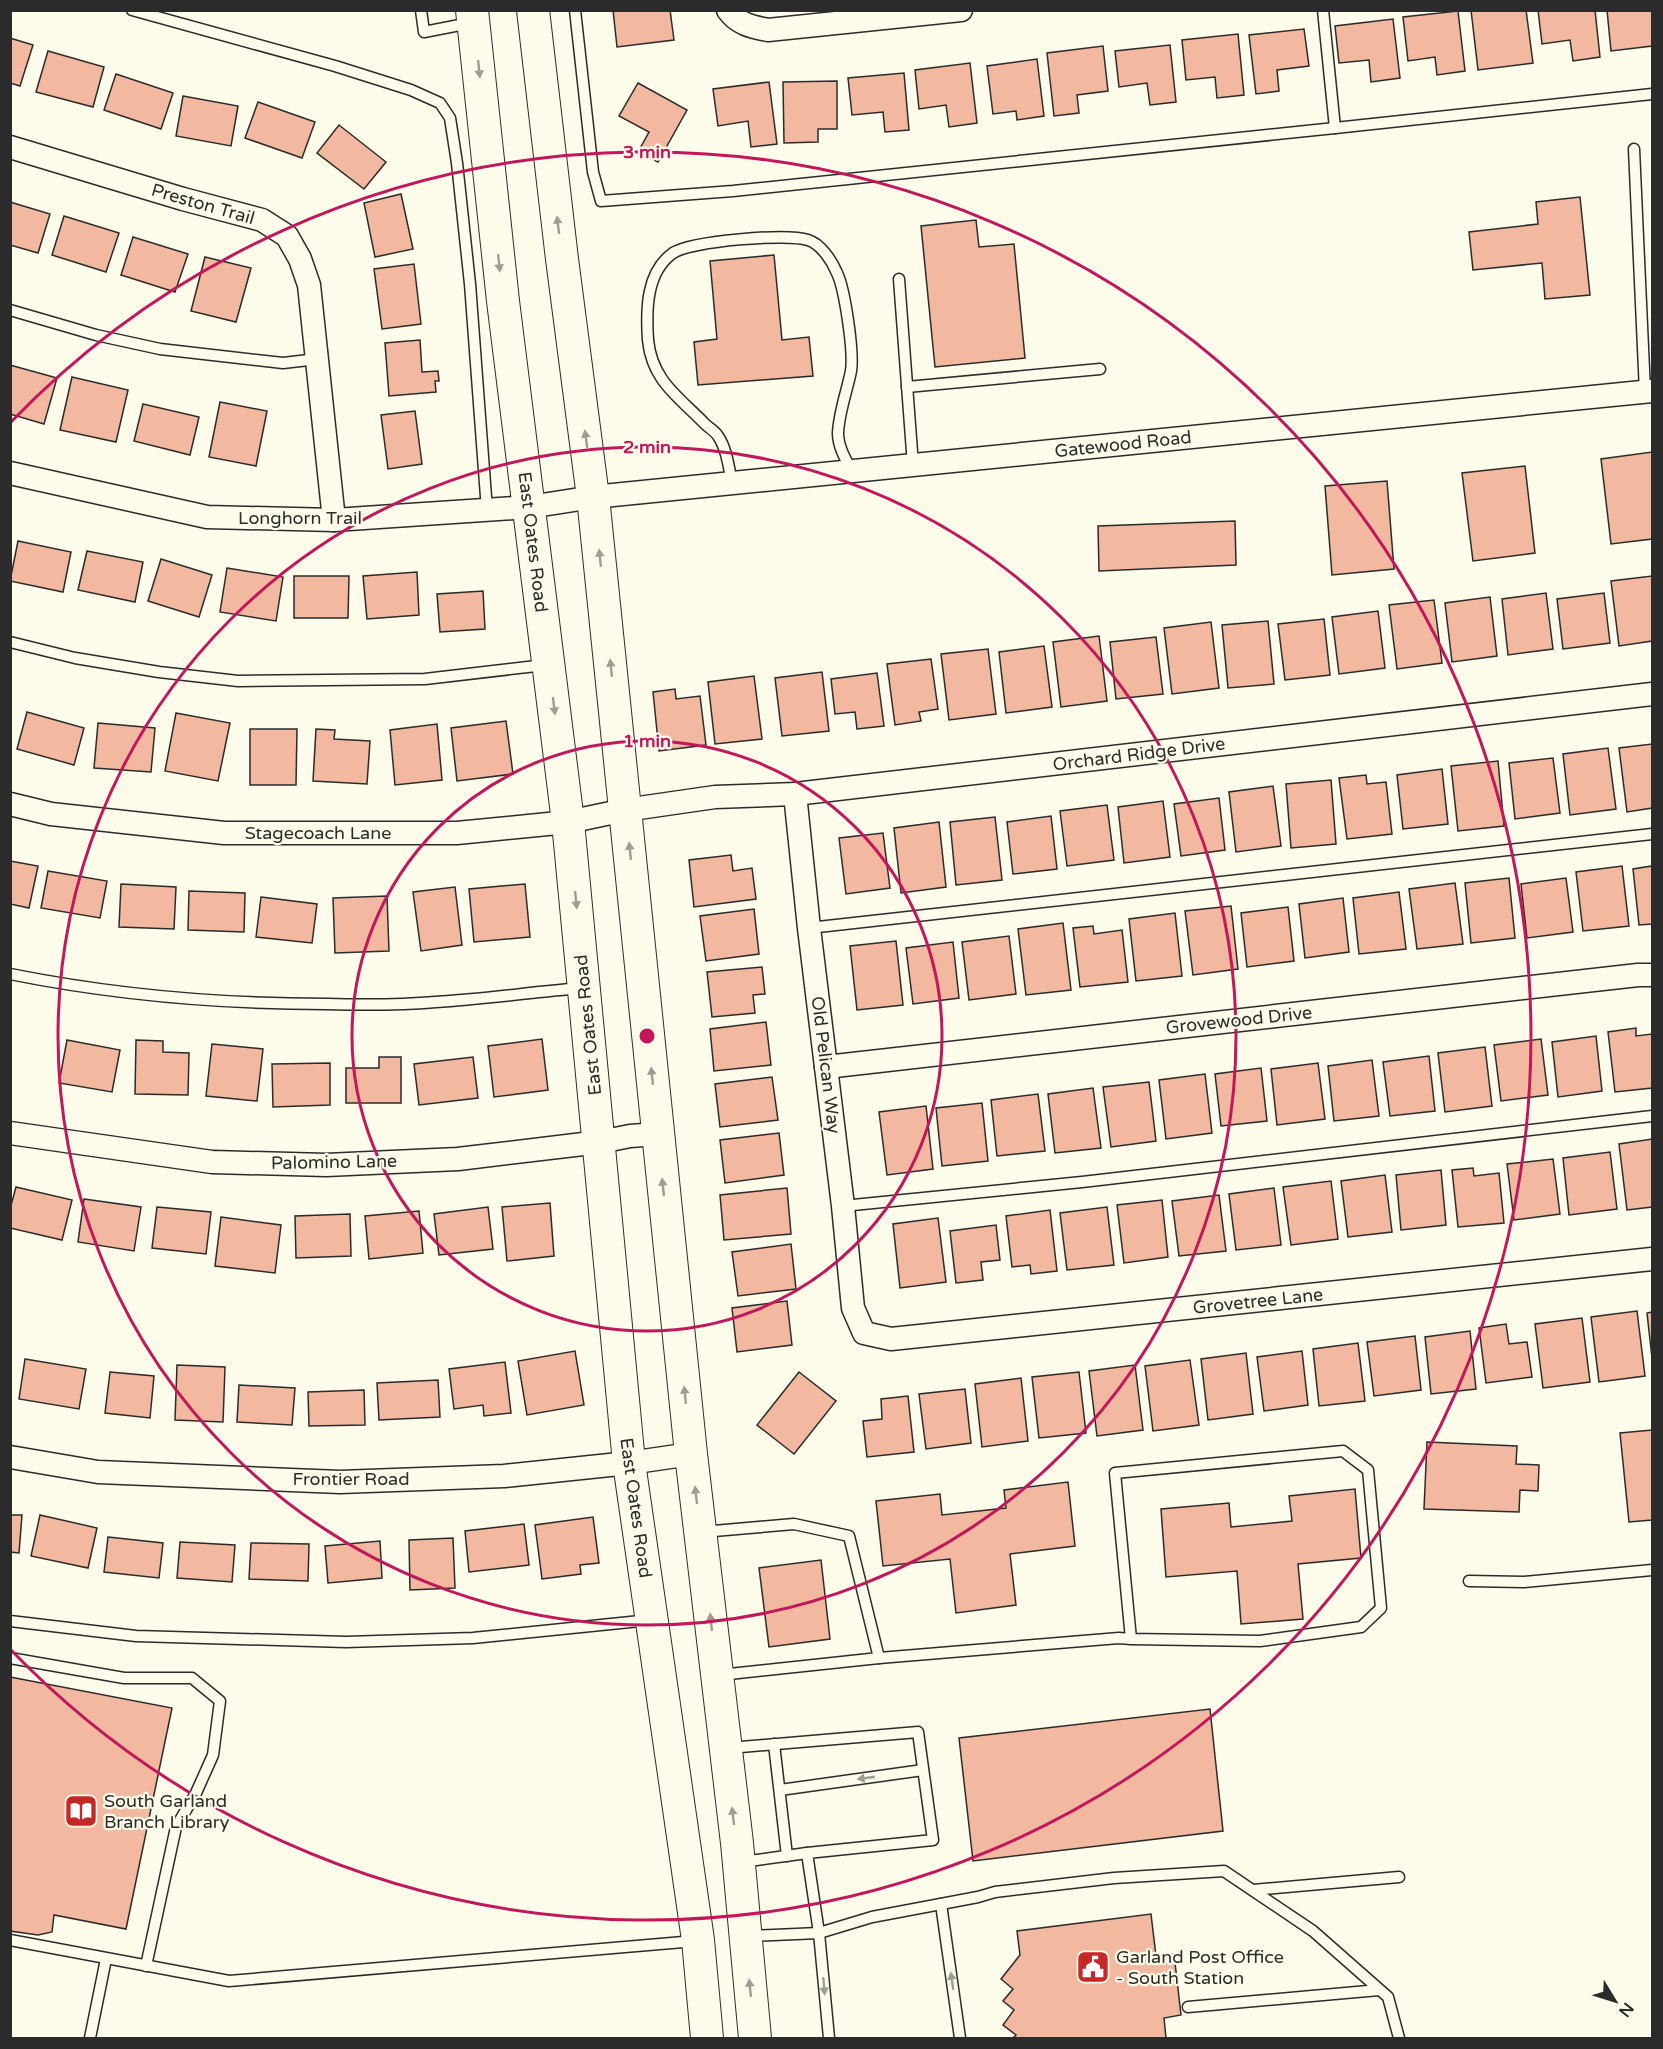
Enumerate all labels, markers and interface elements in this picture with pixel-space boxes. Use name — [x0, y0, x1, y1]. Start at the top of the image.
one-way arrow — [474, 59, 484, 78]
text: 3 min — [623, 141, 671, 163]
street label: Preston Trail — [149, 179, 257, 229]
one-way arrow — [553, 215, 562, 234]
one-way arrow — [494, 253, 504, 272]
street label: Gatewood Road — [1053, 426, 1193, 462]
one-way arrow — [581, 430, 590, 449]
text: 2 min — [623, 436, 671, 458]
street label: East Oates Road — [513, 470, 553, 614]
street label: Longhorn Trail — [238, 507, 362, 529]
one-way arrow — [595, 549, 604, 568]
one-way arrow — [606, 659, 616, 678]
one-way arrow — [549, 697, 559, 716]
text: 1 min — [623, 730, 671, 752]
street label: Orchard Ridge Drive — [1051, 733, 1227, 775]
street label: Stagecoach Lane — [245, 822, 391, 844]
one-way arrow — [625, 841, 634, 860]
one-way arrow — [571, 891, 581, 910]
street label: East Oates Road — [570, 954, 606, 1096]
street label: Old Pelican Way — [807, 995, 845, 1135]
street label: Grovewood Drive — [1165, 1001, 1313, 1039]
centre of rings — [637, 1026, 657, 1046]
one-way arrow — [647, 1067, 657, 1086]
street label: Palomino Lane — [271, 1150, 397, 1174]
one-way arrow — [658, 1177, 668, 1196]
street label: Grovetree Lane — [1192, 1283, 1324, 1319]
one-way arrow — [680, 1386, 690, 1405]
street label: East Oates Road — [615, 1436, 657, 1580]
street label: Frontier Road — [292, 1468, 410, 1490]
one-way arrow — [691, 1485, 701, 1504]
one-way arrow — [706, 1612, 715, 1631]
one-way arrow — [856, 1774, 875, 1783]
place label: South Garland Branch Library — [104, 1790, 230, 1833]
library icon: South Garland Branch Library — [63, 1793, 99, 1829]
one-way arrow — [729, 1806, 738, 1825]
place label: Garland Post Office - South Station — [1116, 1946, 1284, 1989]
public building icon: Garland Post Office - South Station — [1075, 1949, 1111, 1985]
one-way arrow — [948, 1971, 957, 1990]
north arrow — [1585, 1971, 1645, 2031]
one-way arrow — [819, 1976, 829, 1995]
one-way arrow — [745, 1978, 755, 1997]
text: N — [1614, 1998, 1638, 2021]

